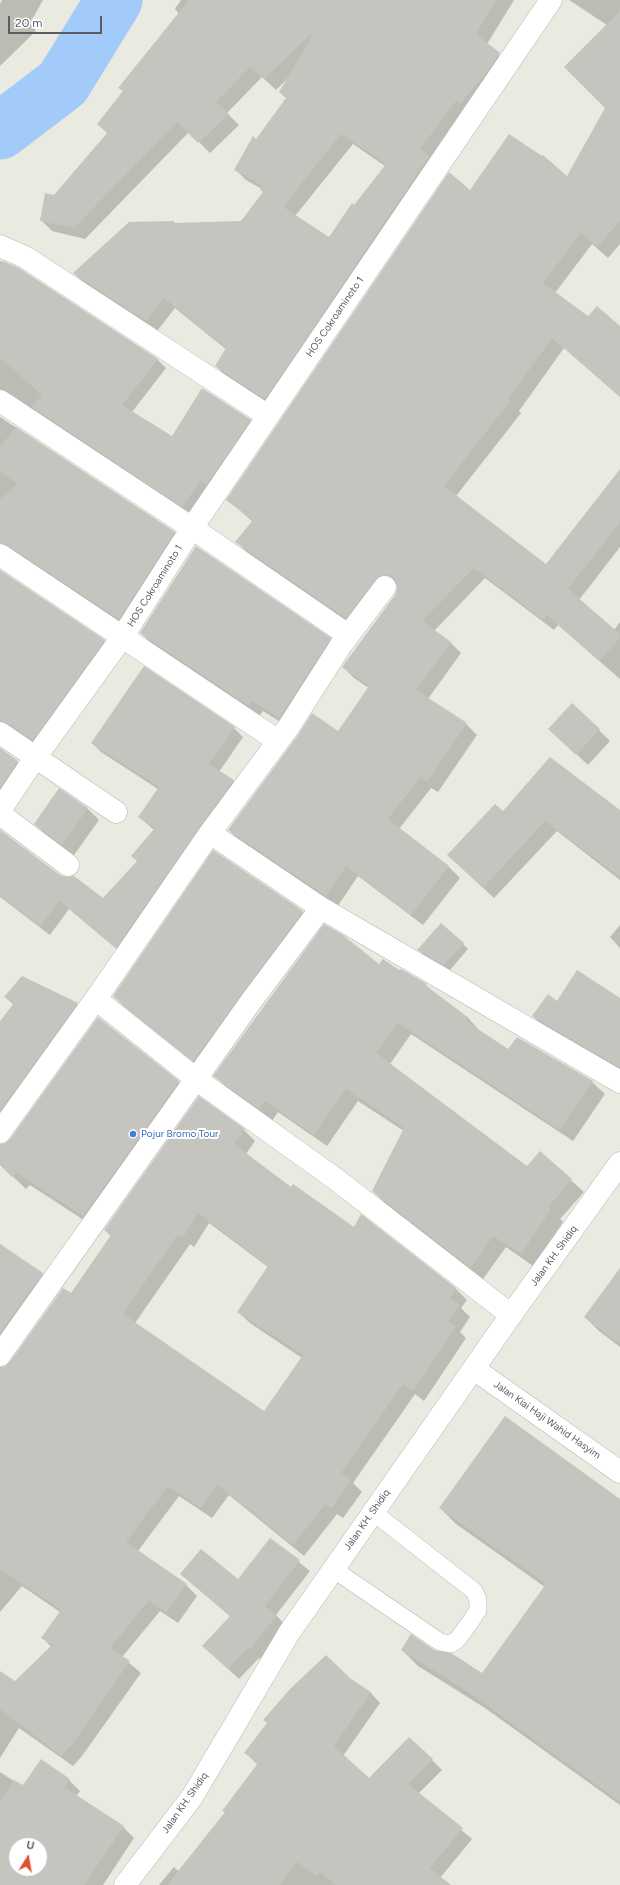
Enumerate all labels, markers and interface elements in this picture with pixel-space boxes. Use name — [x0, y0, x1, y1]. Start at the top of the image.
scale bar — [10, 8, 104, 34]
text: 20 m — [15, 16, 43, 30]
street label: HOS Cokroaminoto 1 — [304, 275, 366, 359]
street label: HOS Cokroaminoto 1 — [125, 543, 185, 629]
place label: Pojur Bromo Tour — [141, 1128, 218, 1140]
marker: Pojur Bromo Tour — [128, 1129, 138, 1139]
street label: Jalan KH. Shidiq — [528, 1223, 580, 1289]
street label: Jalan Kiai Haji Wahid Hasyim — [491, 1378, 603, 1462]
street label: Jalan KH. Shidiq — [342, 1487, 392, 1553]
street label: Jalan KH. Shidiq — [160, 1770, 210, 1836]
north arrow — [8, 1837, 48, 1877]
text: U — [25, 1839, 35, 1853]

